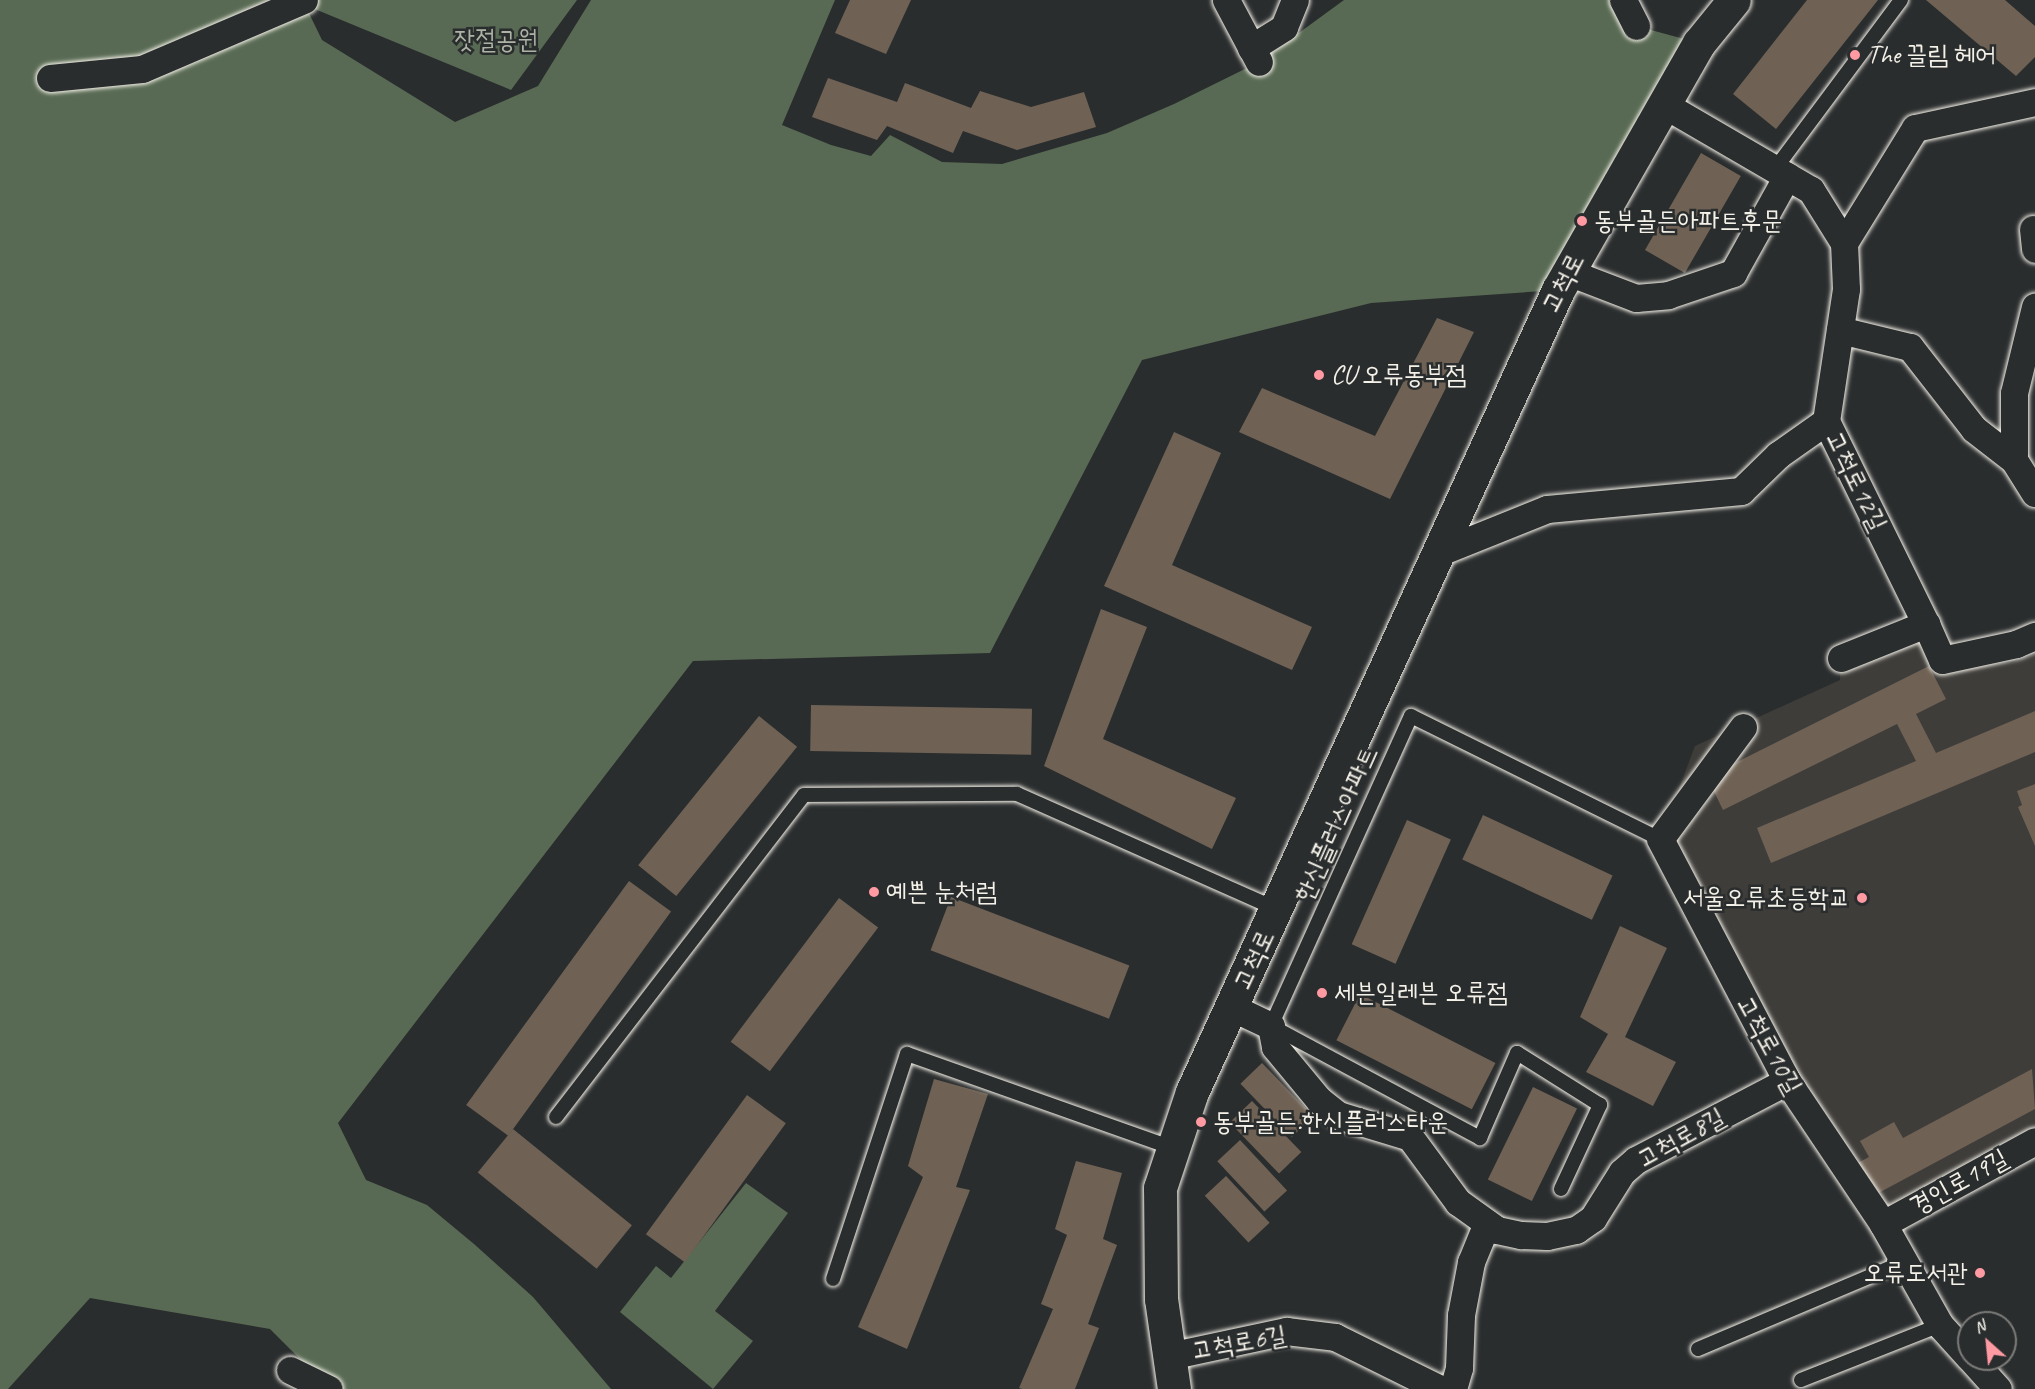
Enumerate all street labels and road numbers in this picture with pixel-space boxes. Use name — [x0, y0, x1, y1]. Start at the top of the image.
street label: 고척로 — [1535, 248, 1591, 318]
street label: 고척로12길 — [1819, 426, 1893, 536]
street label: 한신플러스아파트 — [1288, 741, 1384, 907]
street label: 고척로 — [1227, 925, 1281, 995]
street label: 고척로10길 — [1729, 991, 1809, 1099]
street label: 고척로8길 — [1632, 1101, 1730, 1175]
street label: 경인로19길 — [1905, 1142, 2013, 1222]
street label: 고척로6길 — [1189, 1319, 1289, 1367]

